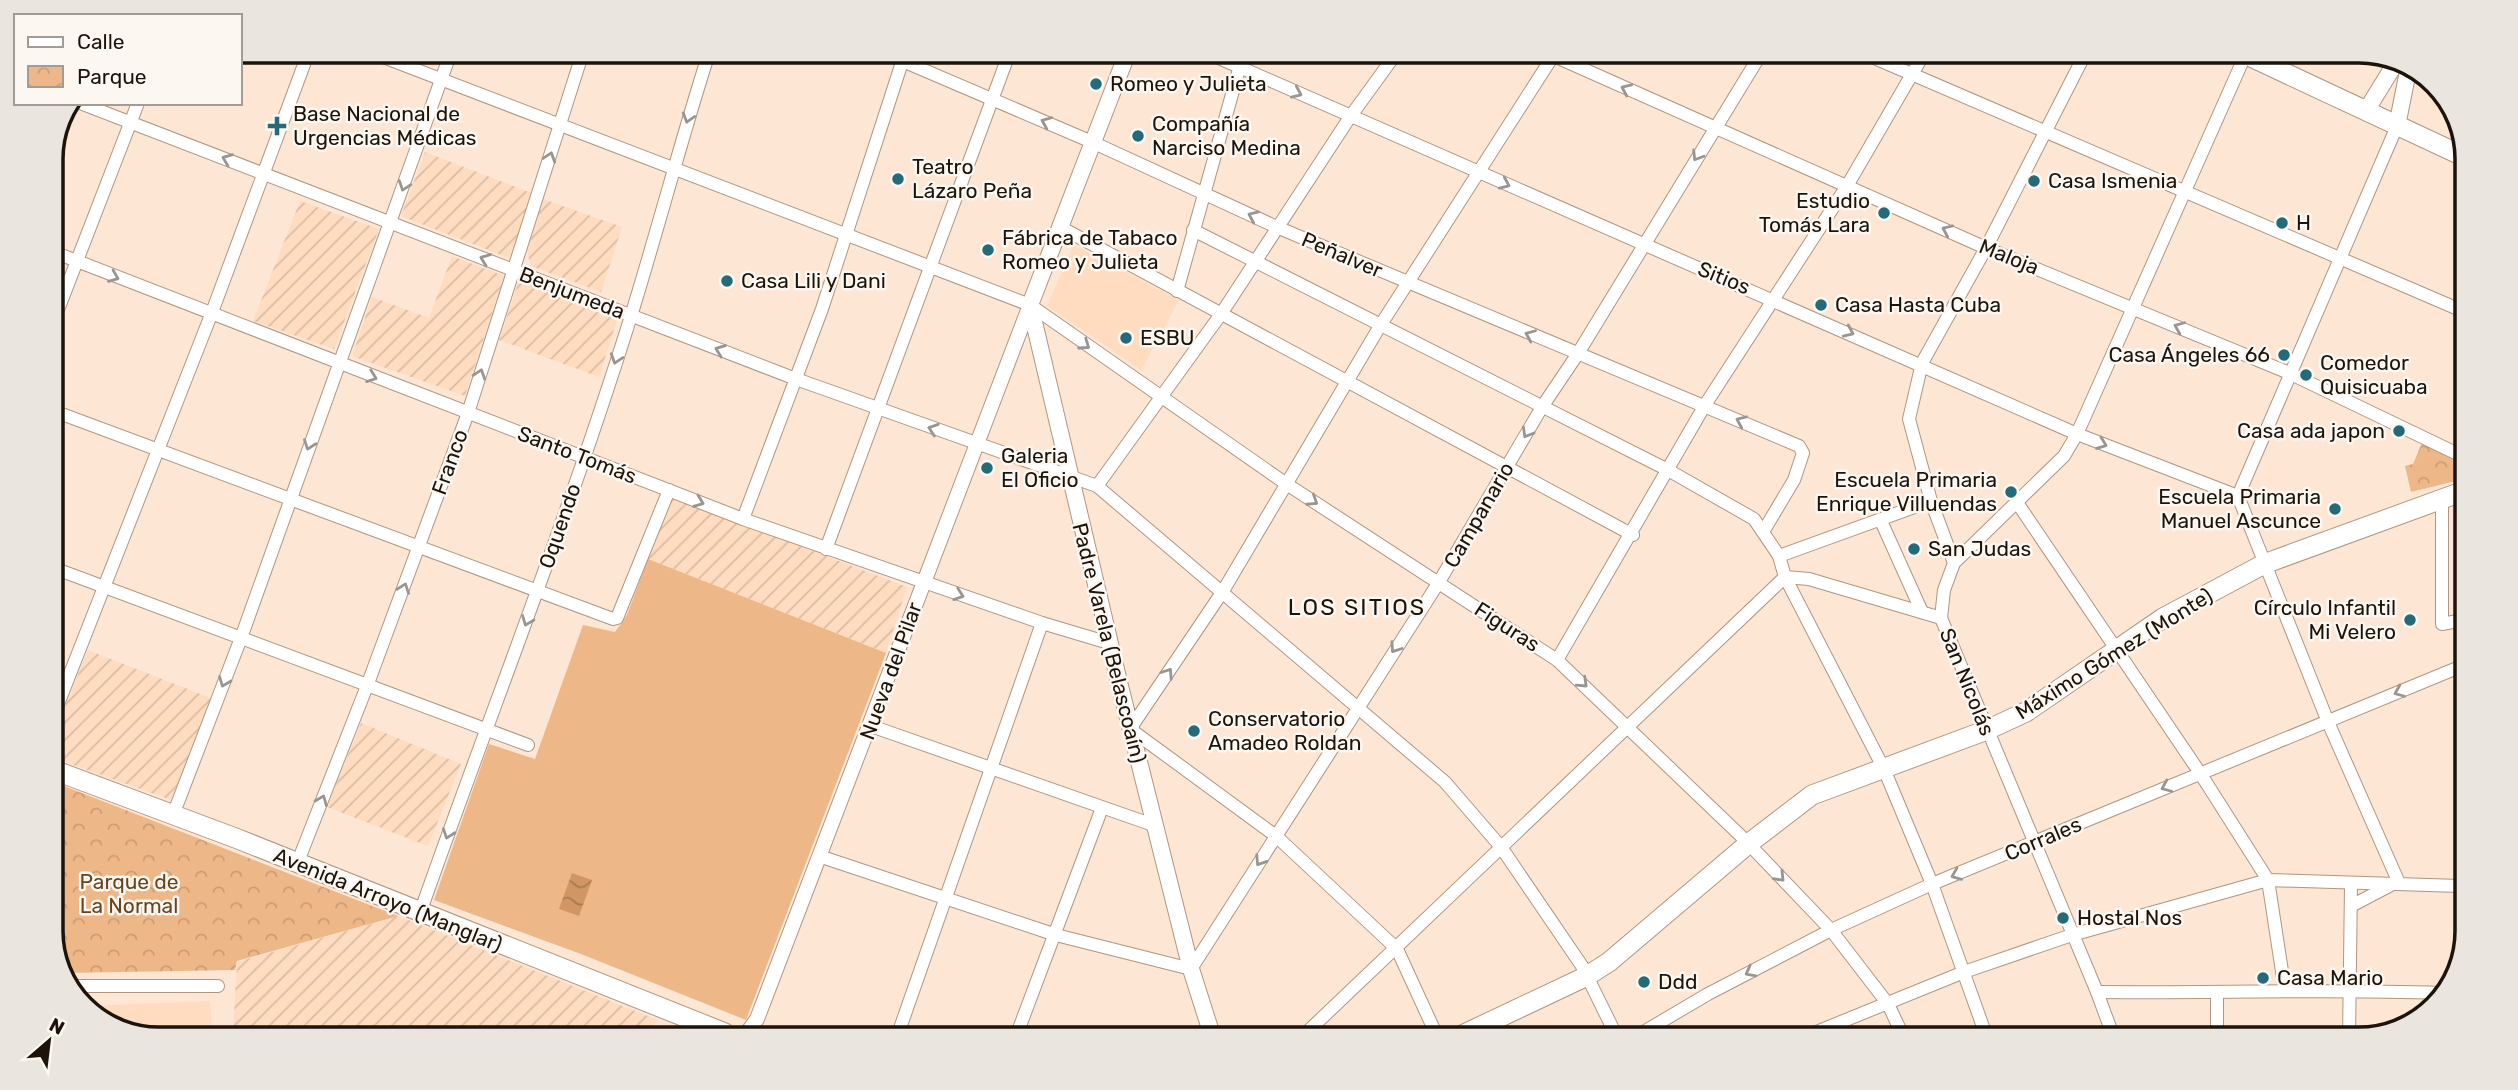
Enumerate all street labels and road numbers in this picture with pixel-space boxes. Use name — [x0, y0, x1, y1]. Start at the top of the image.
street label: Peñalver — [1298, 226, 1386, 283]
street label: Maloja — [1976, 233, 2043, 280]
street label: Sitios — [1694, 256, 1754, 299]
street label: Benjumeda — [516, 261, 628, 324]
street label: Santo Tomás — [514, 420, 640, 489]
street label: Franco — [426, 426, 473, 498]
street label: Campanario — [1438, 457, 1519, 572]
street label: Oquendo — [533, 480, 586, 572]
street label: Padre Varela (Belascoaín) — [1068, 520, 1151, 766]
street label: Máximo Gómez (Monte) — [2011, 583, 2217, 725]
street label: Figuras — [1470, 596, 1545, 657]
street label: Nueva del Pilar — [854, 599, 927, 743]
street label: San Nicolás — [1935, 625, 2000, 739]
street label: Corrales — [2001, 811, 2085, 866]
street label: Avenida Arroyo (Manglar) — [270, 842, 506, 957]

